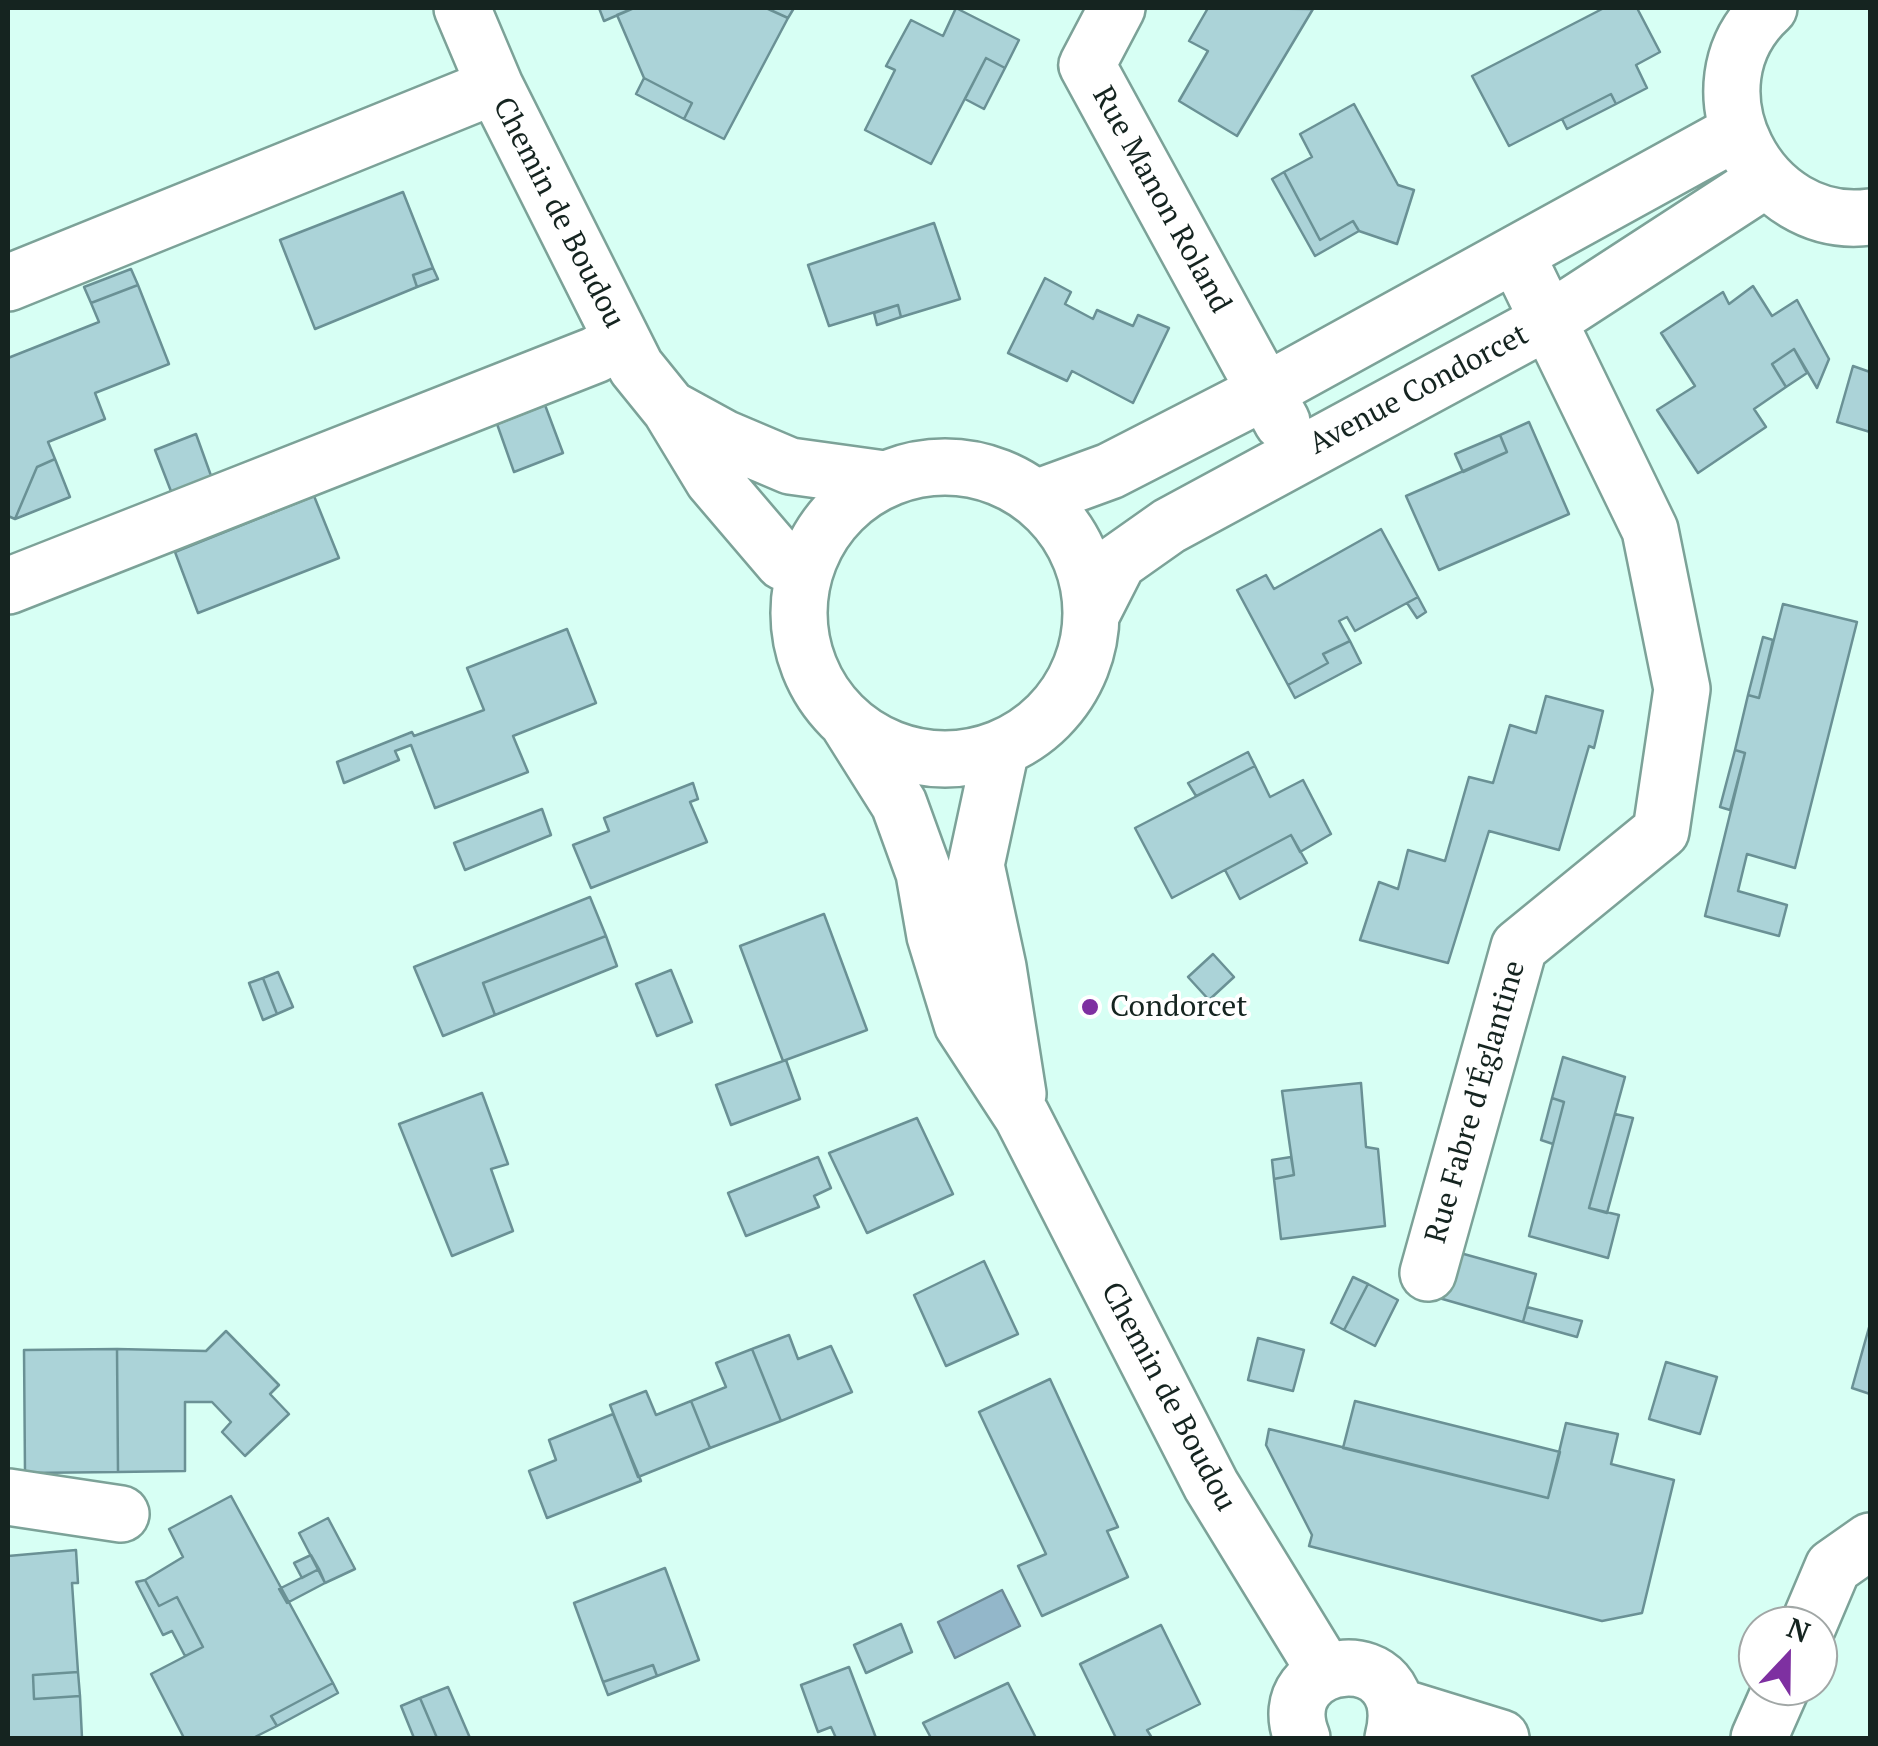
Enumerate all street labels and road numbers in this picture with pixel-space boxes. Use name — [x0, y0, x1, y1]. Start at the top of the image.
street label: Rue Manon Roland — [1084, 81, 1238, 319]
street label: Chemin de Boudou — [484, 92, 632, 334]
street label: Avenue Condorcet — [1303, 317, 1535, 463]
street label: Rue Fabre d'Églantine — [1418, 957, 1534, 1247]
street label: Chemin de Boudou — [1093, 1277, 1243, 1517]

